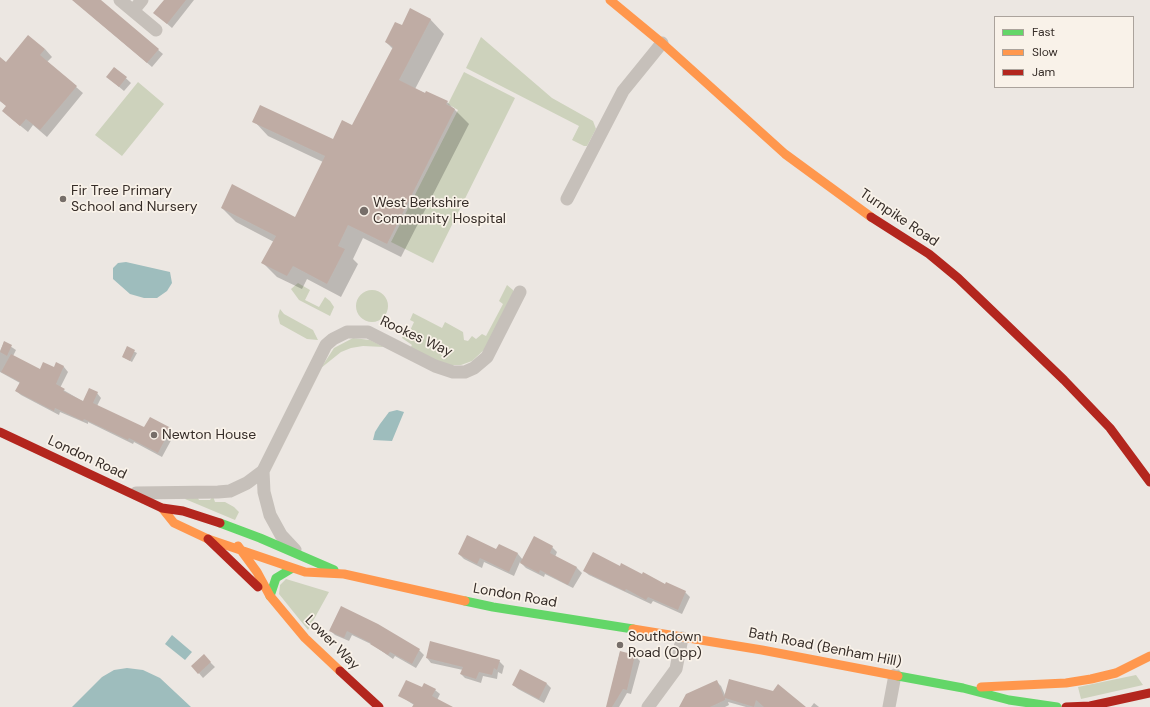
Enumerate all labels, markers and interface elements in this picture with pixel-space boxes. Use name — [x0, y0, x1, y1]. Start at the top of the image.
legend — [994, 16, 1134, 88]
text: Fast — [1032, 24, 1055, 40]
text: Slow — [1032, 44, 1058, 60]
text: Jam — [1032, 64, 1055, 80]
place label: Fir Tree Primary School and Nursery — [71, 183, 198, 216]
street label: Turnpike Road — [856, 185, 942, 251]
marker: Fir Tree Primary School and Nursery — [58, 194, 68, 204]
place label: West Berkshire Community Hospital — [373, 195, 506, 228]
marker: West Berkshire Community Hospital — [358, 205, 370, 217]
street label: Rookes Way — [377, 313, 455, 361]
place label: Newton House — [162, 427, 256, 443]
marker: Newton House — [149, 430, 159, 440]
street label: London Road — [45, 432, 129, 484]
street label: London Road — [472, 580, 558, 612]
street label: Lower Way — [301, 612, 363, 674]
street label: Bath Road (Benham Hill) — [747, 625, 903, 671]
place label: Southdown Road (Opp) — [628, 629, 702, 662]
marker: Southdown Road (Opp) — [615, 640, 625, 650]

